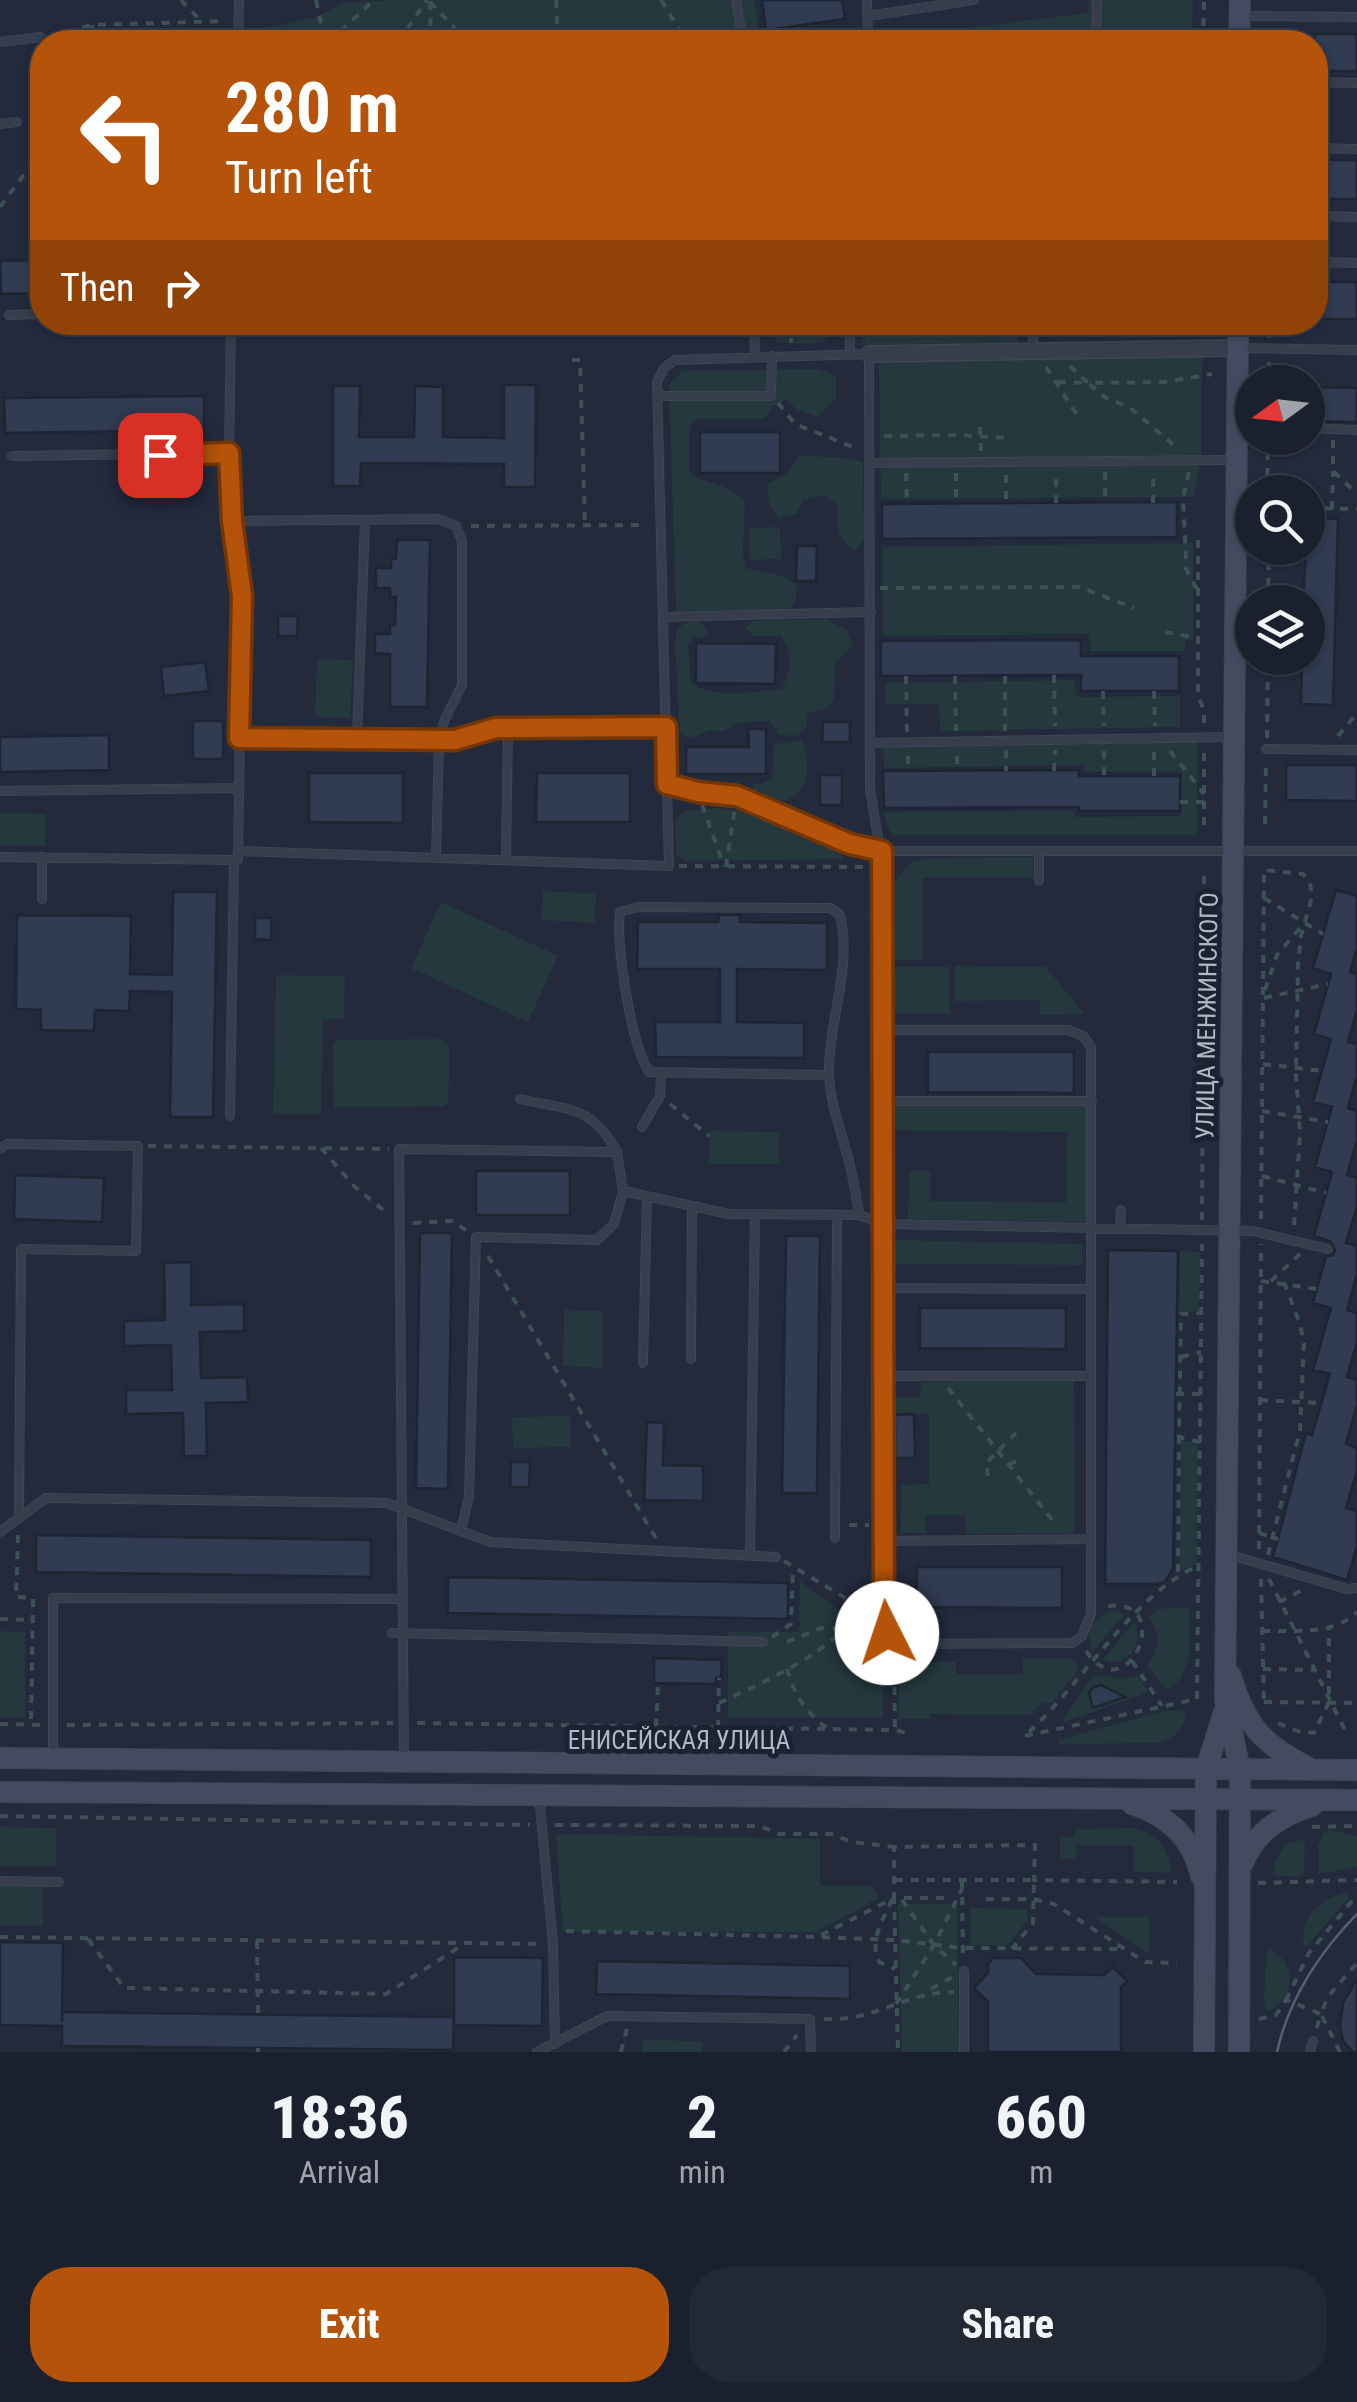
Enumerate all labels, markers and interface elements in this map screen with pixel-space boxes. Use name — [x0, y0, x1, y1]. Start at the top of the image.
text: 280 m — [225, 67, 399, 149]
icon: left — [60, 70, 190, 200]
text: Turn left — [225, 151, 373, 204]
icon: right — [154, 260, 209, 315]
text: Then — [60, 266, 134, 310]
north arrow — [1235, 365, 1325, 455]
map controls — [1235, 365, 1325, 675]
pin — [118, 413, 203, 498]
icon: arrive — [133, 428, 188, 483]
button: search — [1235, 475, 1325, 565]
button: layers — [1235, 585, 1325, 675]
street label: УЛИЦА МЕНЖИНСКОГО — [1190, 892, 1224, 1140]
position arrow — [835, 1581, 939, 1685]
street label: ЕНИСЕЙСКАЯ УЛИЦА — [568, 1726, 790, 1755]
text: 18:36 — [270, 2082, 409, 2153]
text: 2 — [687, 2082, 717, 2153]
text: 660 — [996, 2082, 1087, 2153]
text: Arrival — [299, 2153, 380, 2191]
text: min — [679, 2153, 726, 2191]
text: m — [1029, 2153, 1053, 2191]
button: Exit — [30, 2267, 669, 2382]
button: Share — [689, 2267, 1327, 2382]

